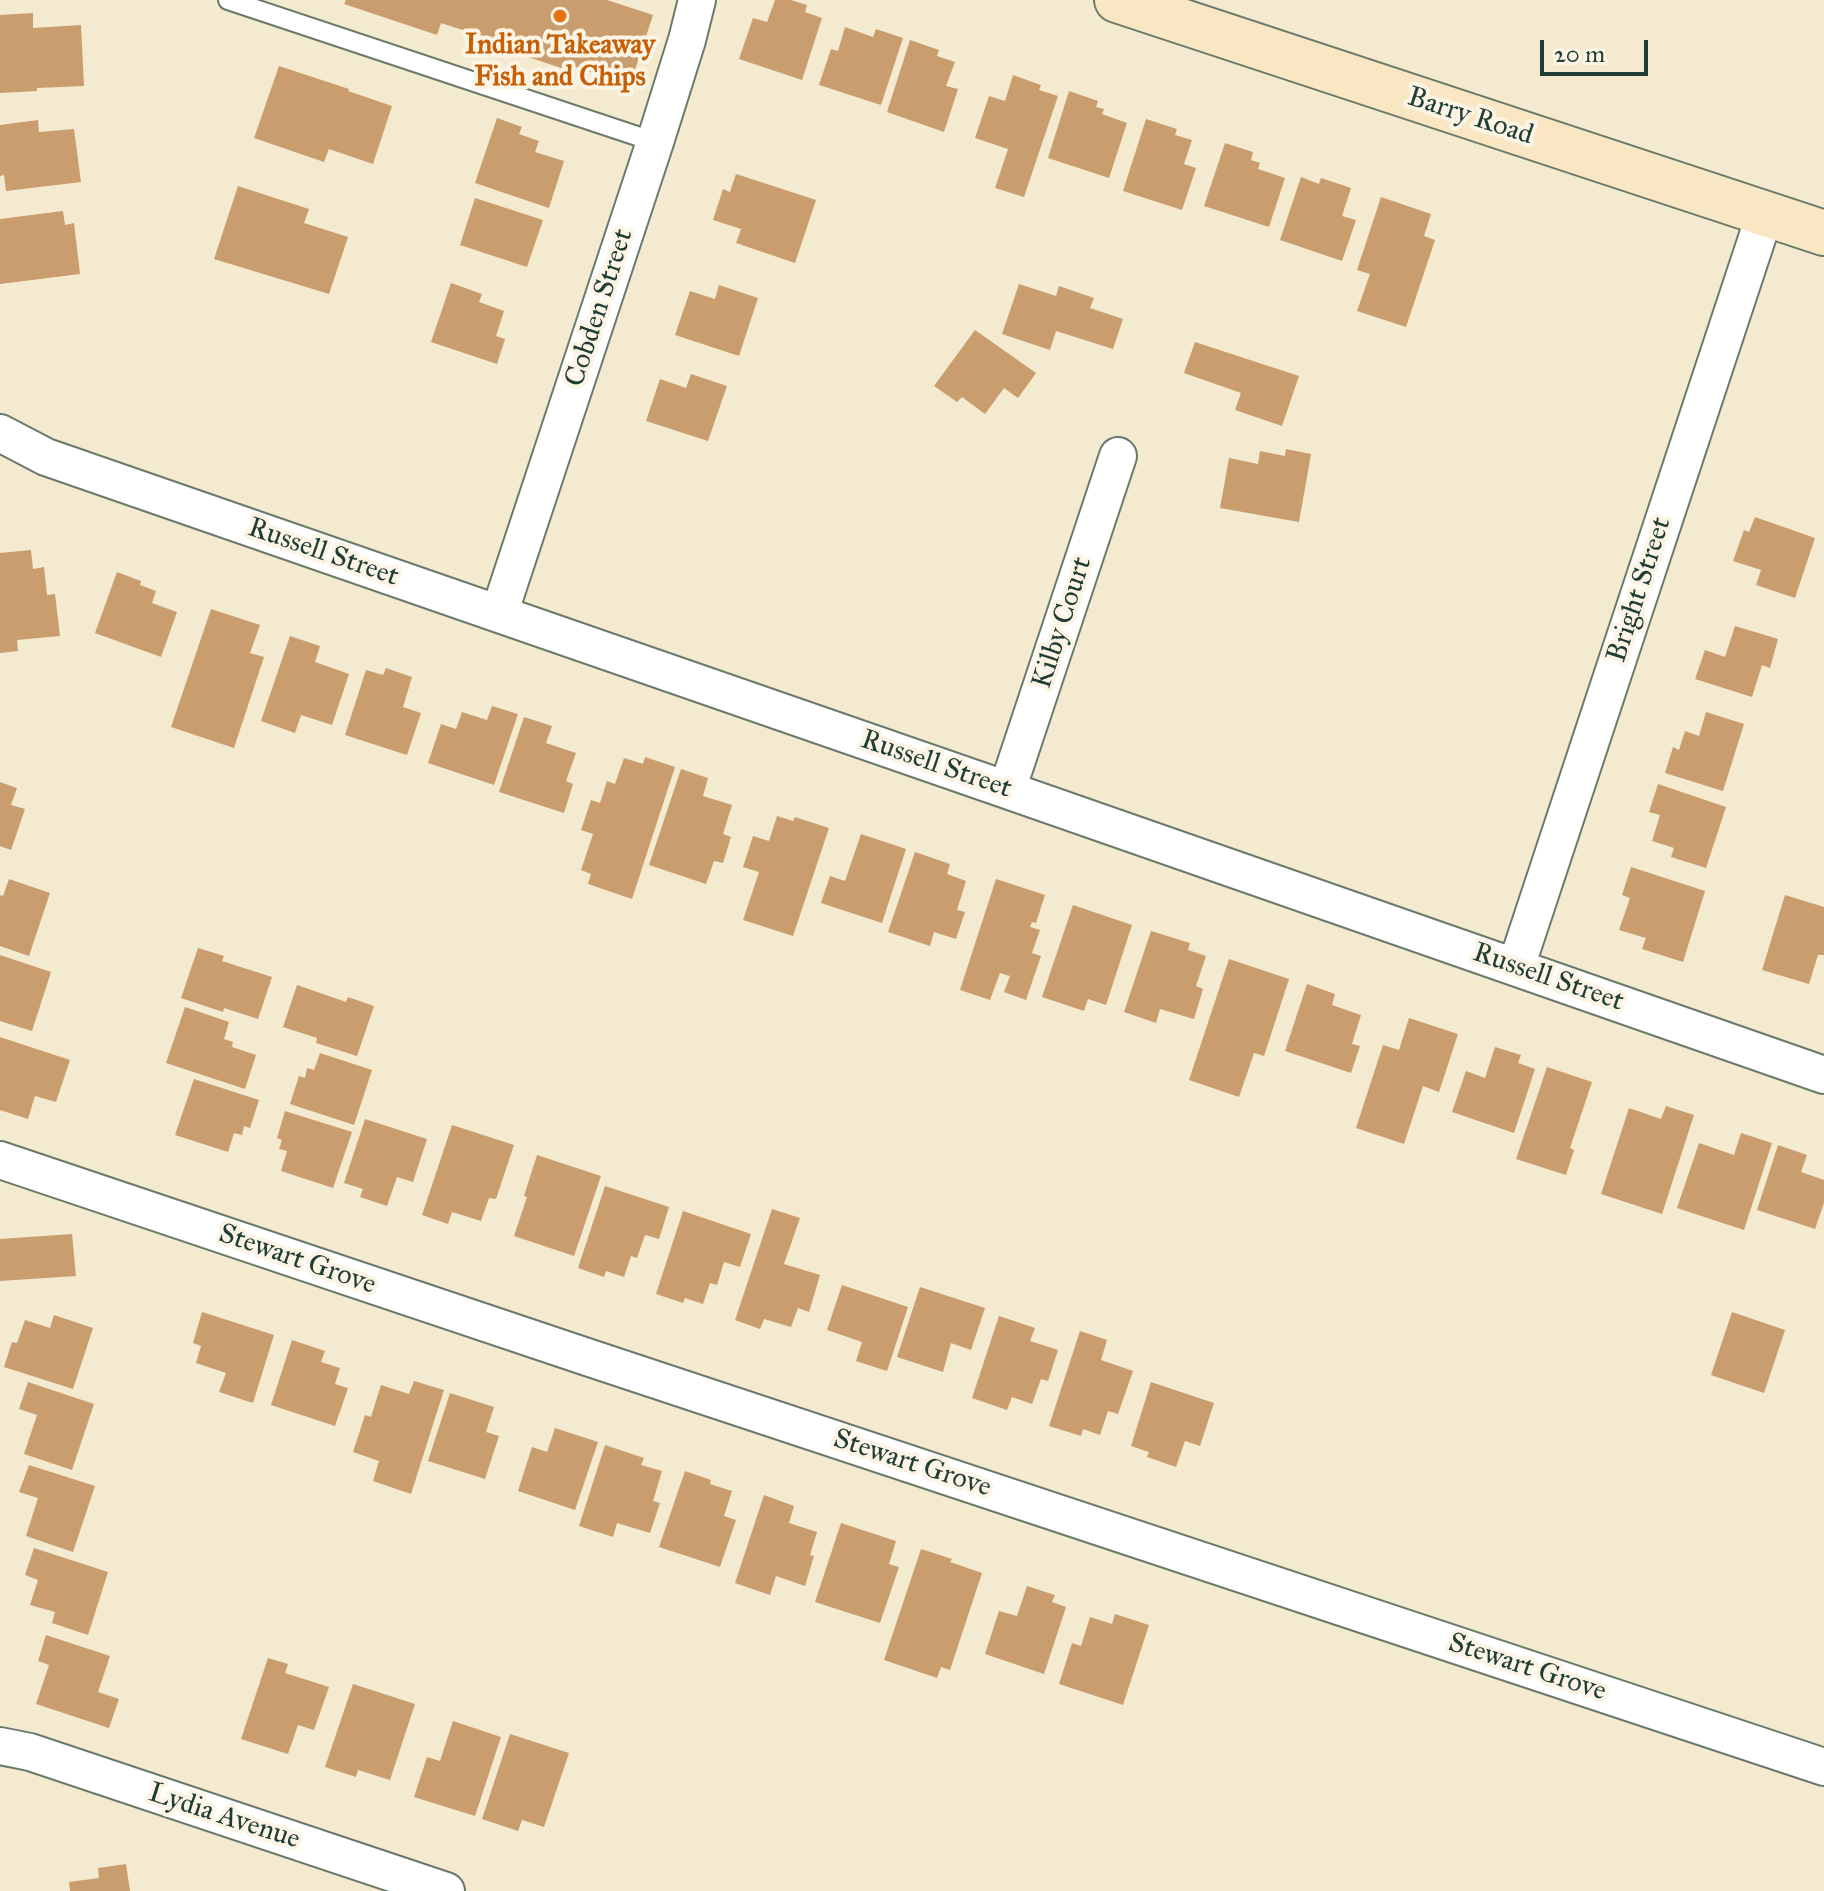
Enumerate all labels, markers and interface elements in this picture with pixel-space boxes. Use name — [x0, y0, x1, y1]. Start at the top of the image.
marker: Indian Takeaway Fish and Chips — [551, 7, 569, 25]
scale bar — [1544, 24, 1652, 74]
place label: Indian Takeaway Fish and Chips — [465, 29, 655, 95]
text: 20 m — [1554, 39, 1605, 69]
street label: Barry Road — [1403, 81, 1537, 153]
street label: Cobden Street — [559, 225, 641, 391]
street label: Russell Street — [243, 512, 403, 594]
street label: Bright Street — [1601, 513, 1679, 667]
street label: Kilby Court — [1026, 553, 1100, 693]
street label: Russell Street — [856, 724, 1016, 806]
street label: Russell Street — [1468, 937, 1628, 1019]
street label: Stewart Grove — [214, 1217, 380, 1303]
street label: Stewart Grove — [829, 1423, 995, 1505]
street label: Stewart Grove — [1444, 1627, 1610, 1709]
street label: Lydia Avenue — [144, 1777, 304, 1857]

